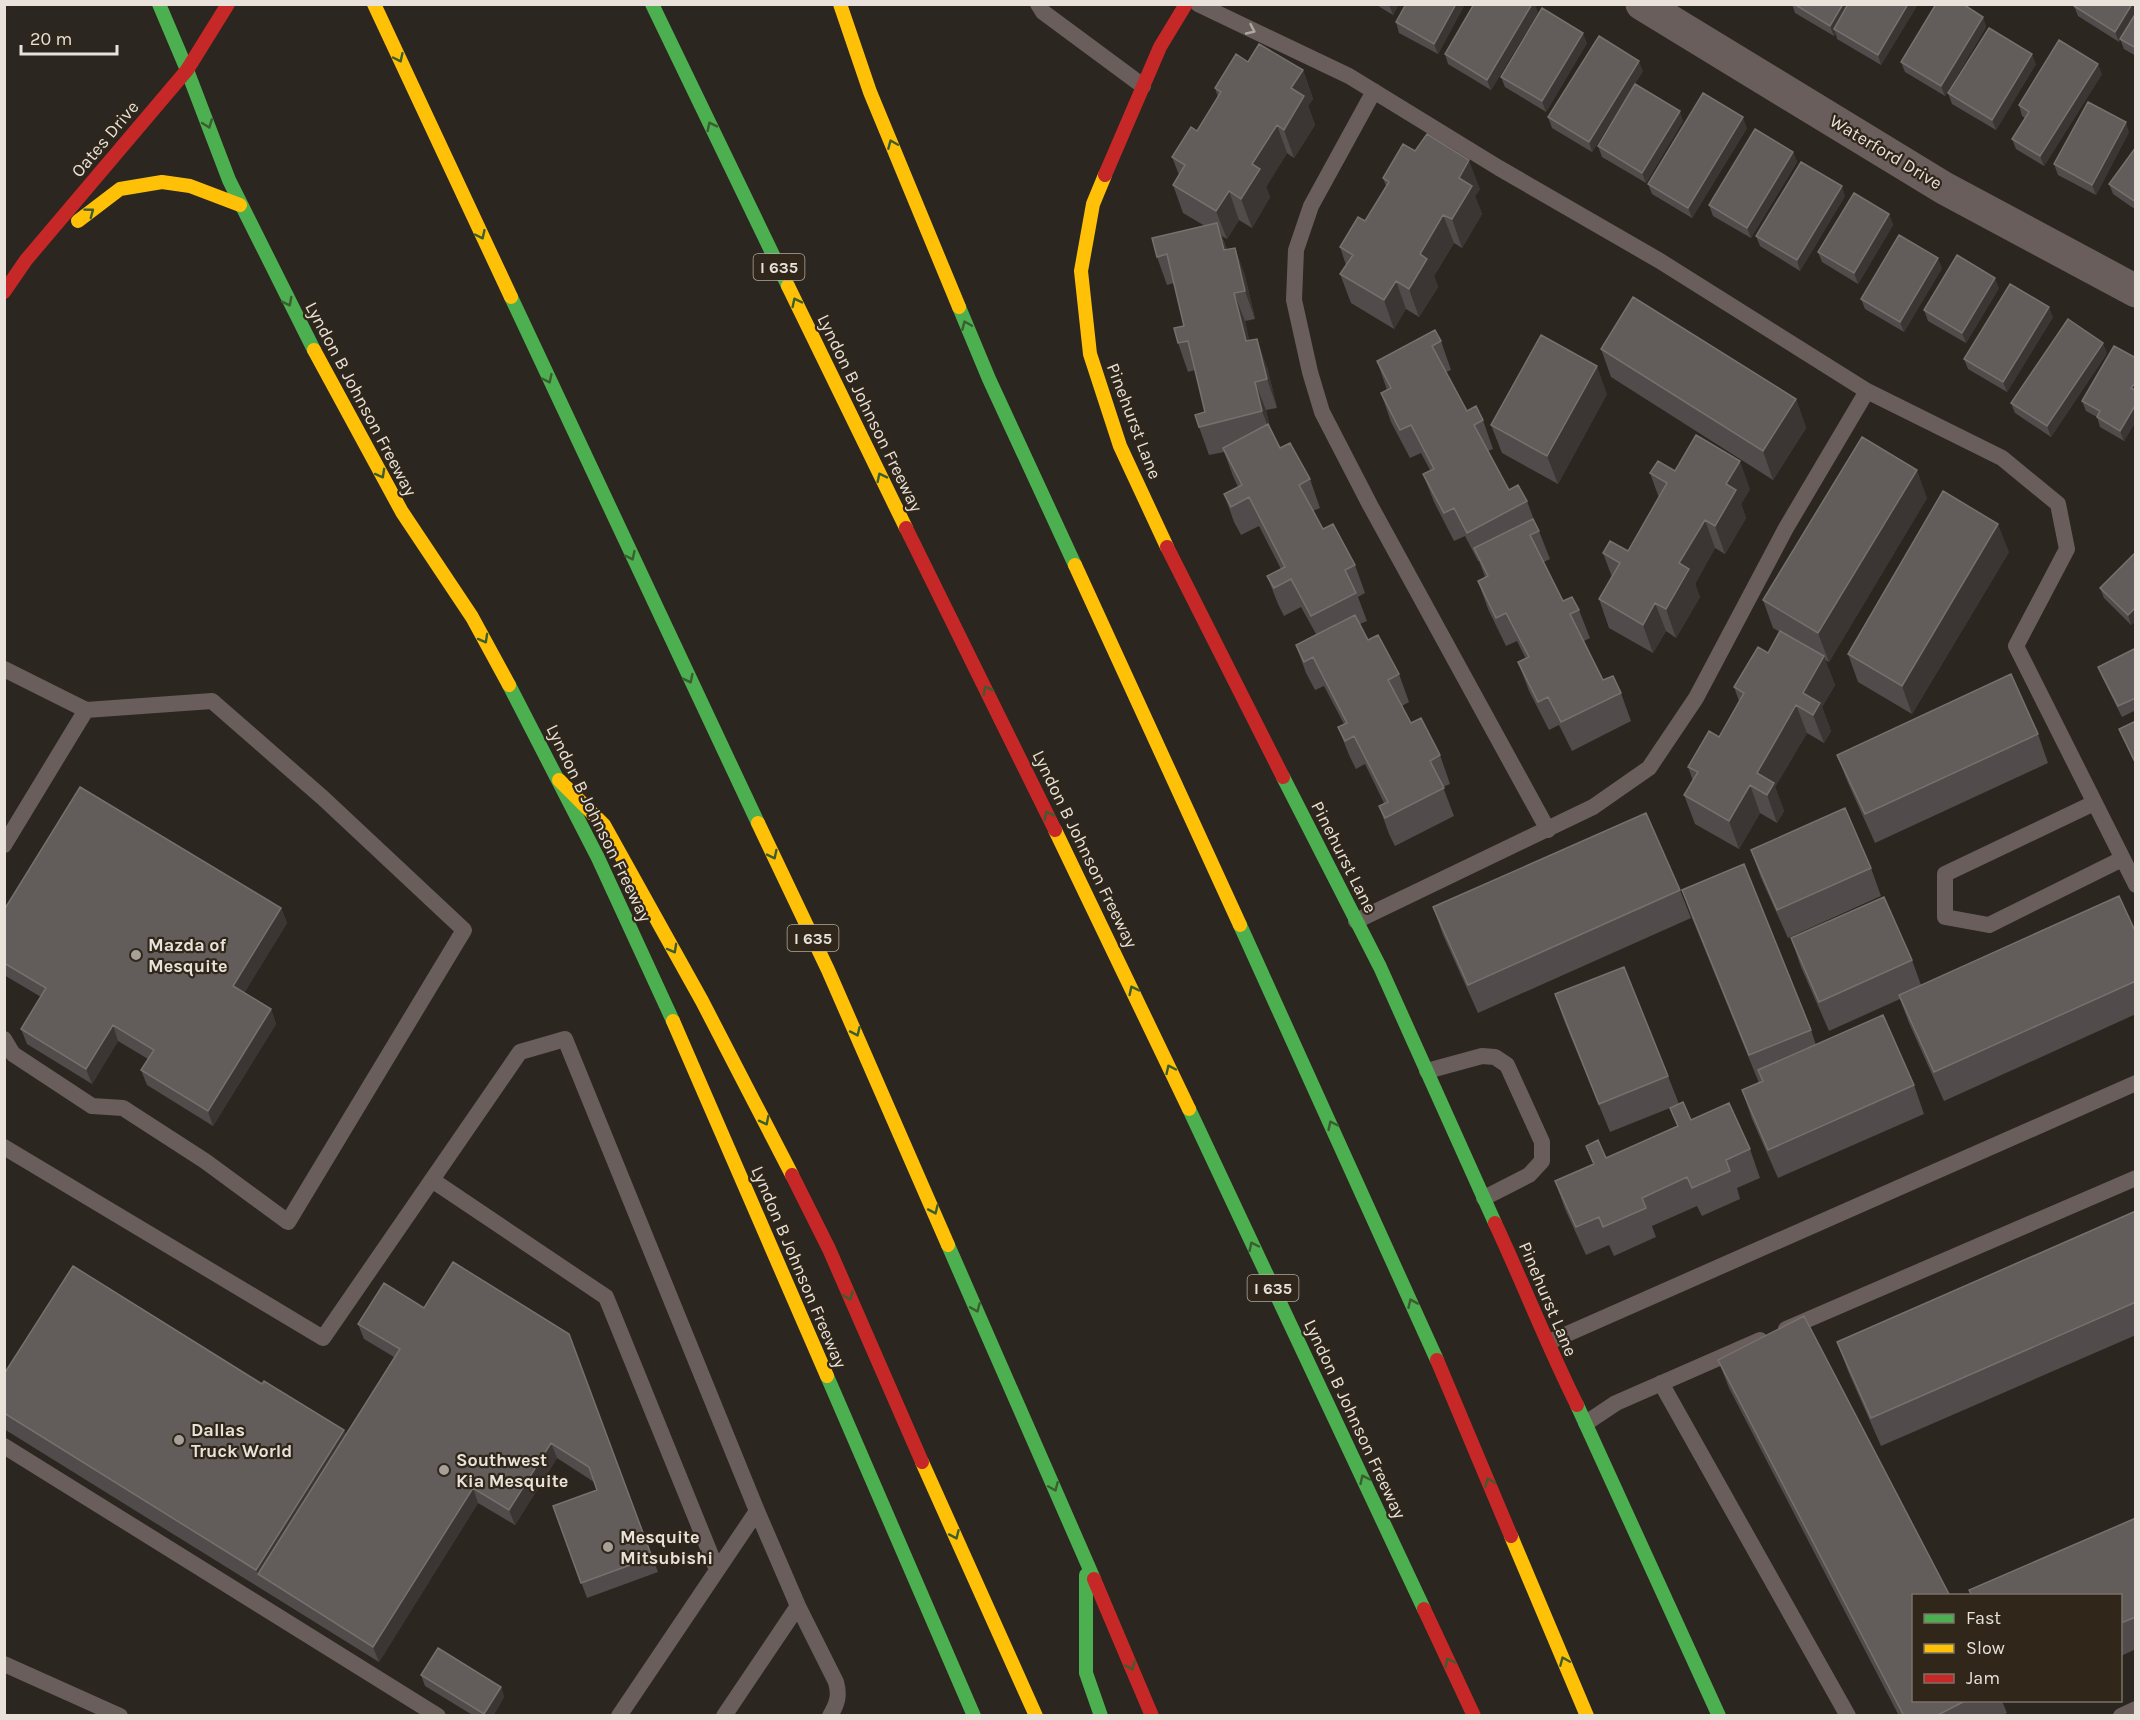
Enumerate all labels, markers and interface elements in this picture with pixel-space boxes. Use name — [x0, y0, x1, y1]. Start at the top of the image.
scale bar — [21, 18, 117, 56]
one-way arrow — [1245, 22, 1256, 34]
text: 20 m — [30, 28, 72, 50]
one-way arrow — [391, 51, 403, 62]
street label: Oates Drive — [67, 96, 143, 182]
street label: Waterford Drive — [1826, 110, 1946, 194]
one-way arrow — [201, 118, 213, 129]
one-way arrow — [707, 122, 719, 133]
one-way arrow — [887, 140, 899, 151]
one-way arrow — [83, 208, 94, 219]
one-way arrow — [473, 228, 485, 239]
road number: I 635 — [754, 254, 804, 280]
one-way arrow — [281, 296, 292, 306]
one-way arrow — [792, 297, 804, 308]
street label: Lyndon B Johnson Freeway — [300, 298, 422, 501]
street label: Lyndon B Johnson Freeway — [812, 311, 928, 516]
one-way arrow — [961, 320, 973, 331]
street label: Pinehurst Lane — [1102, 360, 1166, 482]
one-way arrow — [540, 373, 552, 384]
one-way arrow — [374, 467, 385, 478]
one-way arrow — [877, 473, 889, 484]
one-way arrow — [623, 549, 635, 560]
one-way arrow — [477, 633, 488, 643]
one-way arrow — [682, 673, 693, 684]
one-way arrow — [983, 686, 994, 696]
street label: Lyndon B Johnson Freeway — [541, 721, 657, 926]
street label: Lyndon B Johnson Freeway — [1027, 747, 1143, 952]
street label: Pinehurst Lane — [1306, 797, 1382, 917]
one-way arrow — [1044, 810, 1056, 821]
one-way arrow — [766, 849, 778, 860]
road number: I 635 — [788, 925, 838, 951]
place label: Mazda of Mesquite — [148, 934, 228, 977]
one-way arrow — [666, 942, 677, 953]
marker: Mazda of Mesquite — [129, 948, 143, 962]
one-way arrow — [1128, 986, 1140, 997]
one-way arrow — [848, 1025, 860, 1036]
one-way arrow — [1166, 1065, 1178, 1076]
one-way arrow — [757, 1114, 769, 1125]
one-way arrow — [1327, 1120, 1339, 1131]
street label: Lyndon B Johnson Freeway — [746, 1163, 852, 1372]
one-way arrow — [927, 1204, 939, 1215]
street label: Pinehurst Lane — [1514, 1238, 1582, 1360]
one-way arrow — [1249, 1241, 1261, 1252]
road number: I 635 — [1248, 1275, 1298, 1301]
one-way arrow — [842, 1290, 854, 1301]
one-way arrow — [1407, 1298, 1419, 1309]
one-way arrow — [969, 1301, 981, 1312]
street label: Lyndon B Johnson Freeway — [1299, 1316, 1411, 1523]
place label: Dallas Truck World — [191, 1419, 292, 1462]
marker: Dallas Truck World — [172, 1433, 186, 1447]
place label: Southwest Kia Mesquite — [456, 1449, 568, 1492]
marker: Southwest Kia Mesquite — [437, 1463, 451, 1477]
one-way arrow — [1359, 1475, 1371, 1486]
one-way arrow — [1484, 1477, 1496, 1488]
one-way arrow — [1047, 1480, 1059, 1491]
place label: Mesquite Mitsubishi — [620, 1526, 713, 1569]
one-way arrow — [947, 1528, 959, 1539]
marker: Mesquite Mitsubishi — [601, 1540, 615, 1554]
legend — [1912, 1594, 2122, 1702]
text: Fast — [1966, 1607, 2001, 1629]
text: Slow — [1966, 1637, 2005, 1659]
one-way arrow — [1560, 1657, 1572, 1668]
one-way arrow — [1445, 1658, 1457, 1669]
one-way arrow — [1124, 1659, 1136, 1670]
text: Jam — [1966, 1667, 2000, 1689]

